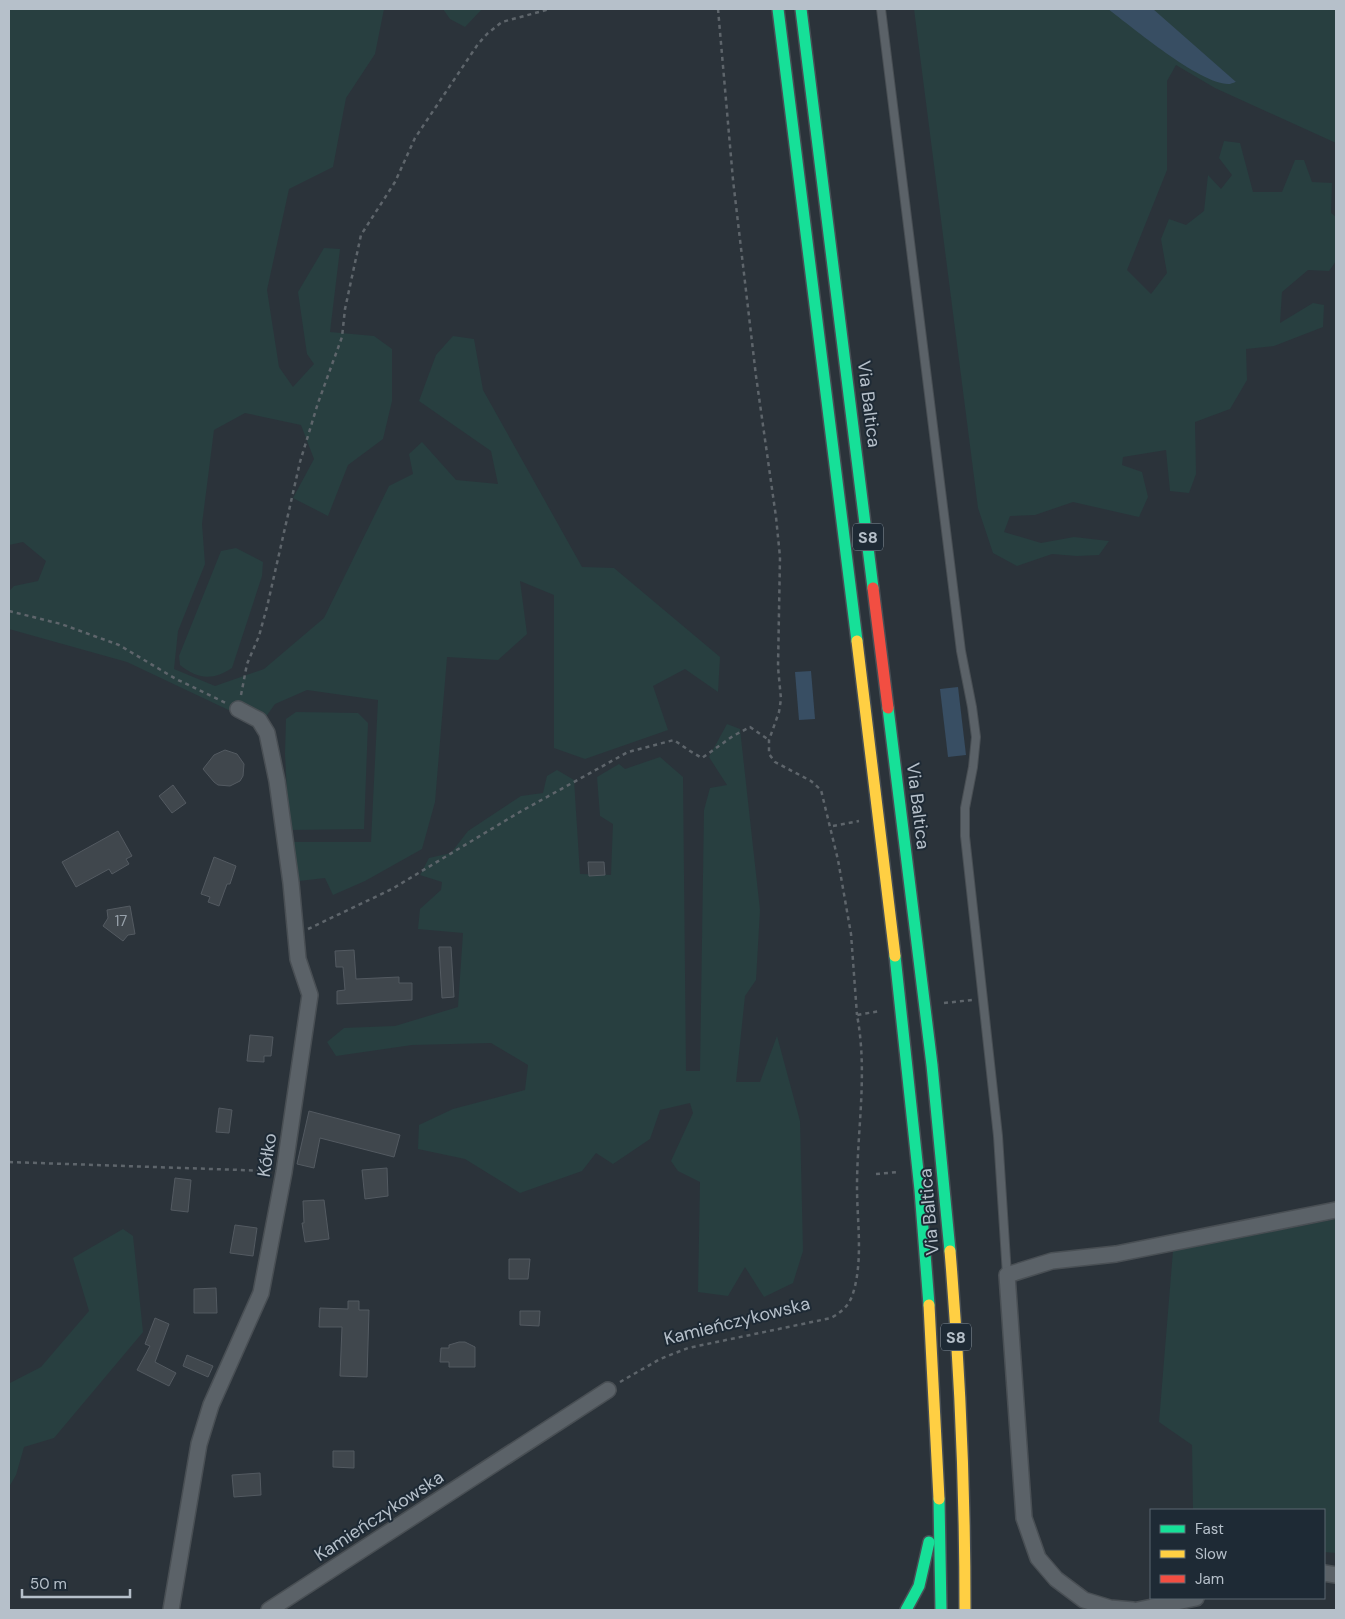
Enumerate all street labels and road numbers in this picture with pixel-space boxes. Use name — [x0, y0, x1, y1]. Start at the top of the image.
street label: Via Baltica — [852, 359, 886, 449]
road number: S8 — [853, 524, 883, 550]
street label: Via Baltica — [901, 761, 935, 851]
street label: Kółko — [252, 1131, 282, 1179]
street label: Via Baltica — [913, 1168, 945, 1256]
street label: Kamieńczykowska — [661, 1291, 813, 1351]
road number: S8 — [941, 1324, 971, 1350]
street label: Kamieńczykowska — [310, 1465, 448, 1567]

